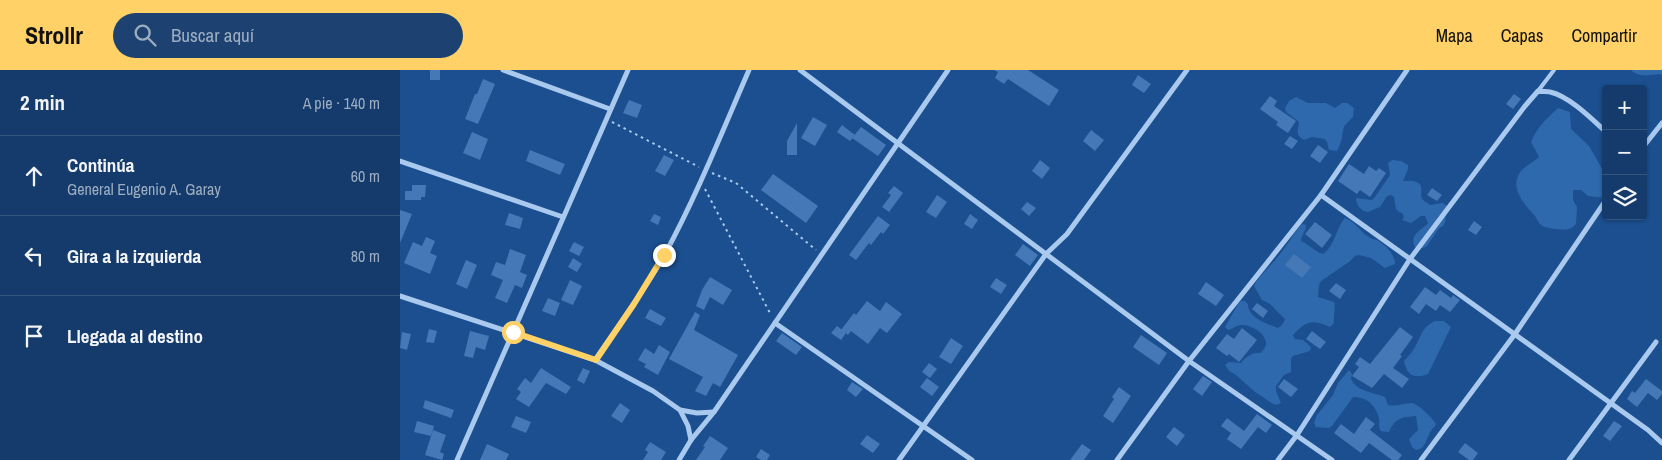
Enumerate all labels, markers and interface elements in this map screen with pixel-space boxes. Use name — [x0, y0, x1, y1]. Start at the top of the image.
search box — [113, 13, 463, 58]
text: Strollr — [25, 19, 83, 51]
icon: search — [131, 21, 159, 49]
text: Buscar aquí — [171, 22, 254, 48]
text: Mapa — [1436, 23, 1473, 48]
text: Capas — [1501, 23, 1543, 48]
text: Compartir — [1571, 23, 1637, 48]
map controls — [1602, 85, 1647, 220]
button: + — [1602, 85, 1647, 130]
text: 2 min — [20, 88, 65, 117]
text: A pie · 140 m — [303, 92, 380, 114]
button: − — [1602, 130, 1647, 175]
text: Continúa — [67, 152, 135, 178]
icon: ahead — [20, 162, 48, 190]
text: 60 m — [351, 165, 380, 187]
button: layers — [1602, 175, 1647, 220]
text: General Eugenio A. Garay — [67, 178, 221, 200]
icon: left — [20, 242, 48, 270]
text: Gira a la izquierda — [67, 243, 201, 269]
route end — [653, 244, 676, 267]
text: 80 m — [351, 245, 380, 267]
route start — [502, 321, 525, 344]
icon: arrive — [20, 322, 48, 350]
text: Llegada al destino — [67, 323, 203, 349]

